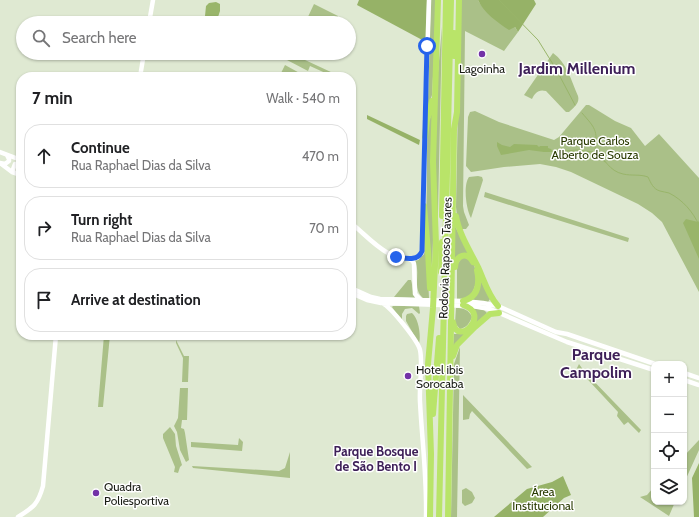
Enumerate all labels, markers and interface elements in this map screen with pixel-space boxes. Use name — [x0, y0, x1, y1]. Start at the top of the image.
search box — [16, 16, 356, 60]
icon: search — [30, 27, 52, 49]
text: Search here — [62, 29, 137, 47]
route start — [418, 37, 436, 55]
marker: Lagoinha — [477, 49, 487, 59]
district label: Jardim Millenium — [518, 59, 636, 78]
place label: Lagoinha — [459, 61, 505, 76]
text: 7 min — [32, 88, 73, 108]
text: Walk · 540 m — [266, 90, 340, 106]
park label: Parque Carlos Alberto de Souza — [552, 133, 639, 162]
text: Continue — [71, 139, 130, 157]
icon: ahead — [33, 145, 55, 167]
text: 470 m — [302, 148, 339, 164]
text: Rua Raphael Dias da Silva — [71, 157, 211, 173]
street label: Rodovia Raposo Tavares — [435, 197, 455, 319]
text: Turn right — [71, 211, 132, 229]
icon: right — [33, 217, 55, 239]
text: 70 m — [309, 220, 339, 236]
text: Rua Raphael Dias da Silva — [71, 229, 211, 245]
route end — [387, 248, 405, 266]
icon: arrive — [33, 289, 55, 311]
text: Arrive at destination — [71, 291, 201, 309]
district label: Parque Campolim — [560, 345, 632, 382]
map controls — [651, 361, 687, 505]
button: + — [651, 361, 687, 397]
place label: Hotel ibis Sorocaba — [416, 362, 464, 391]
marker: Hotel ibis Sorocaba — [403, 371, 413, 381]
button: − — [651, 397, 687, 433]
button: locate — [651, 433, 687, 469]
district label: Parque Bosque de São Bento I — [334, 443, 419, 474]
button: layers — [651, 469, 687, 505]
place label: Quadra Poliesportiva — [104, 479, 169, 508]
park label: Área Institucional — [512, 484, 574, 513]
marker: Quadra Poliesportiva — [91, 488, 101, 498]

